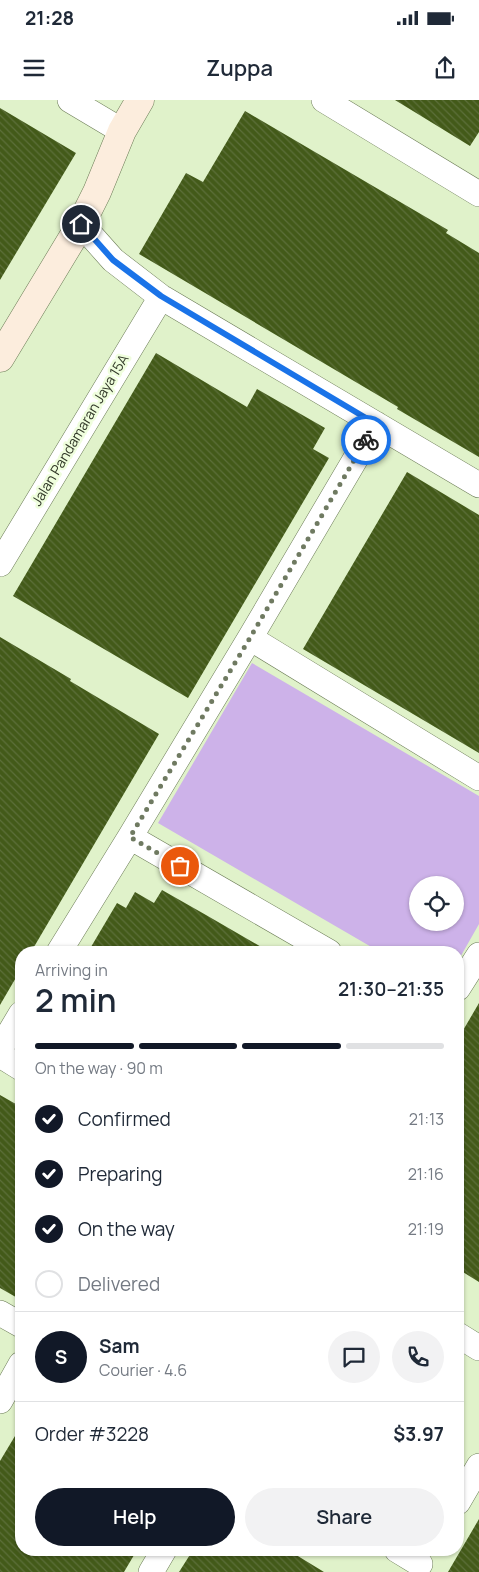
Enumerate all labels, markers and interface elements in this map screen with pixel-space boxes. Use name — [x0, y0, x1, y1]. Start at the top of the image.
text: 21:28 — [25, 5, 74, 31]
text: Zuppa — [206, 53, 273, 83]
icon: menu — [20, 54, 48, 82]
icon: share — [431, 54, 459, 82]
pin — [60, 203, 102, 245]
icon: home — [67, 210, 95, 238]
street label: Jalan Pandamaran Jaya 15A — [27, 350, 133, 509]
courier — [341, 415, 391, 465]
icon: bike — [352, 426, 380, 454]
pin — [159, 845, 201, 887]
icon: bag — [166, 852, 194, 880]
map controls — [409, 876, 464, 931]
button: locate — [409, 876, 464, 931]
text: Arriving in — [35, 959, 108, 981]
text: 21:30–21:35 — [338, 976, 444, 1002]
text: 2 min — [35, 978, 117, 1022]
text: On the way · 90 m — [35, 1057, 163, 1079]
icon: check — [35, 1105, 63, 1133]
text: Confirmed — [78, 1106, 171, 1132]
text: 21:13 — [409, 1108, 444, 1130]
icon: check — [35, 1160, 63, 1188]
text: Preparing — [78, 1161, 163, 1187]
text: 21:16 — [408, 1163, 444, 1185]
icon: check — [35, 1215, 63, 1243]
text: On the way — [78, 1216, 175, 1242]
text: 21:19 — [408, 1218, 444, 1240]
text: Delivered — [78, 1271, 160, 1297]
button: chat — [328, 1331, 380, 1383]
button: phone — [392, 1331, 444, 1383]
text: Sam — [99, 1333, 140, 1359]
text: S — [55, 1344, 67, 1370]
text: Courier · 4.6 — [99, 1359, 187, 1381]
text: Order #3228 — [35, 1421, 149, 1447]
text: $3.97 — [393, 1421, 444, 1447]
button: Help — [35, 1488, 235, 1546]
button: Share — [245, 1488, 444, 1546]

